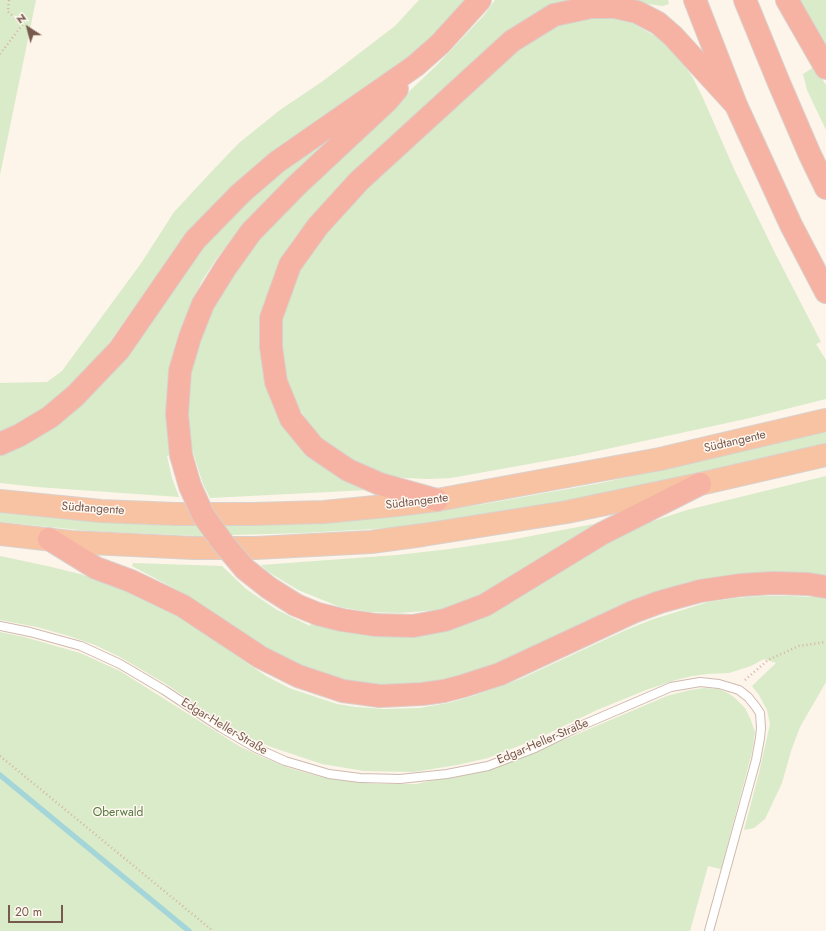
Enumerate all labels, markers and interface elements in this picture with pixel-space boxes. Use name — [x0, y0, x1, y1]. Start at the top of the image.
north arrow — [8, 8, 48, 48]
text: N — [13, 9, 29, 27]
street label: Südtangente — [703, 428, 767, 456]
street label: Südtangente — [385, 491, 449, 513]
street label: Südtangente — [61, 500, 125, 518]
street label: Edgar-Heller-Straße — [178, 696, 270, 758]
street label: Edgar-Heller-Straße — [495, 716, 591, 768]
park label: Oberwald — [93, 806, 143, 820]
scale bar — [10, 897, 65, 923]
text: 20 m — [15, 903, 42, 921]

